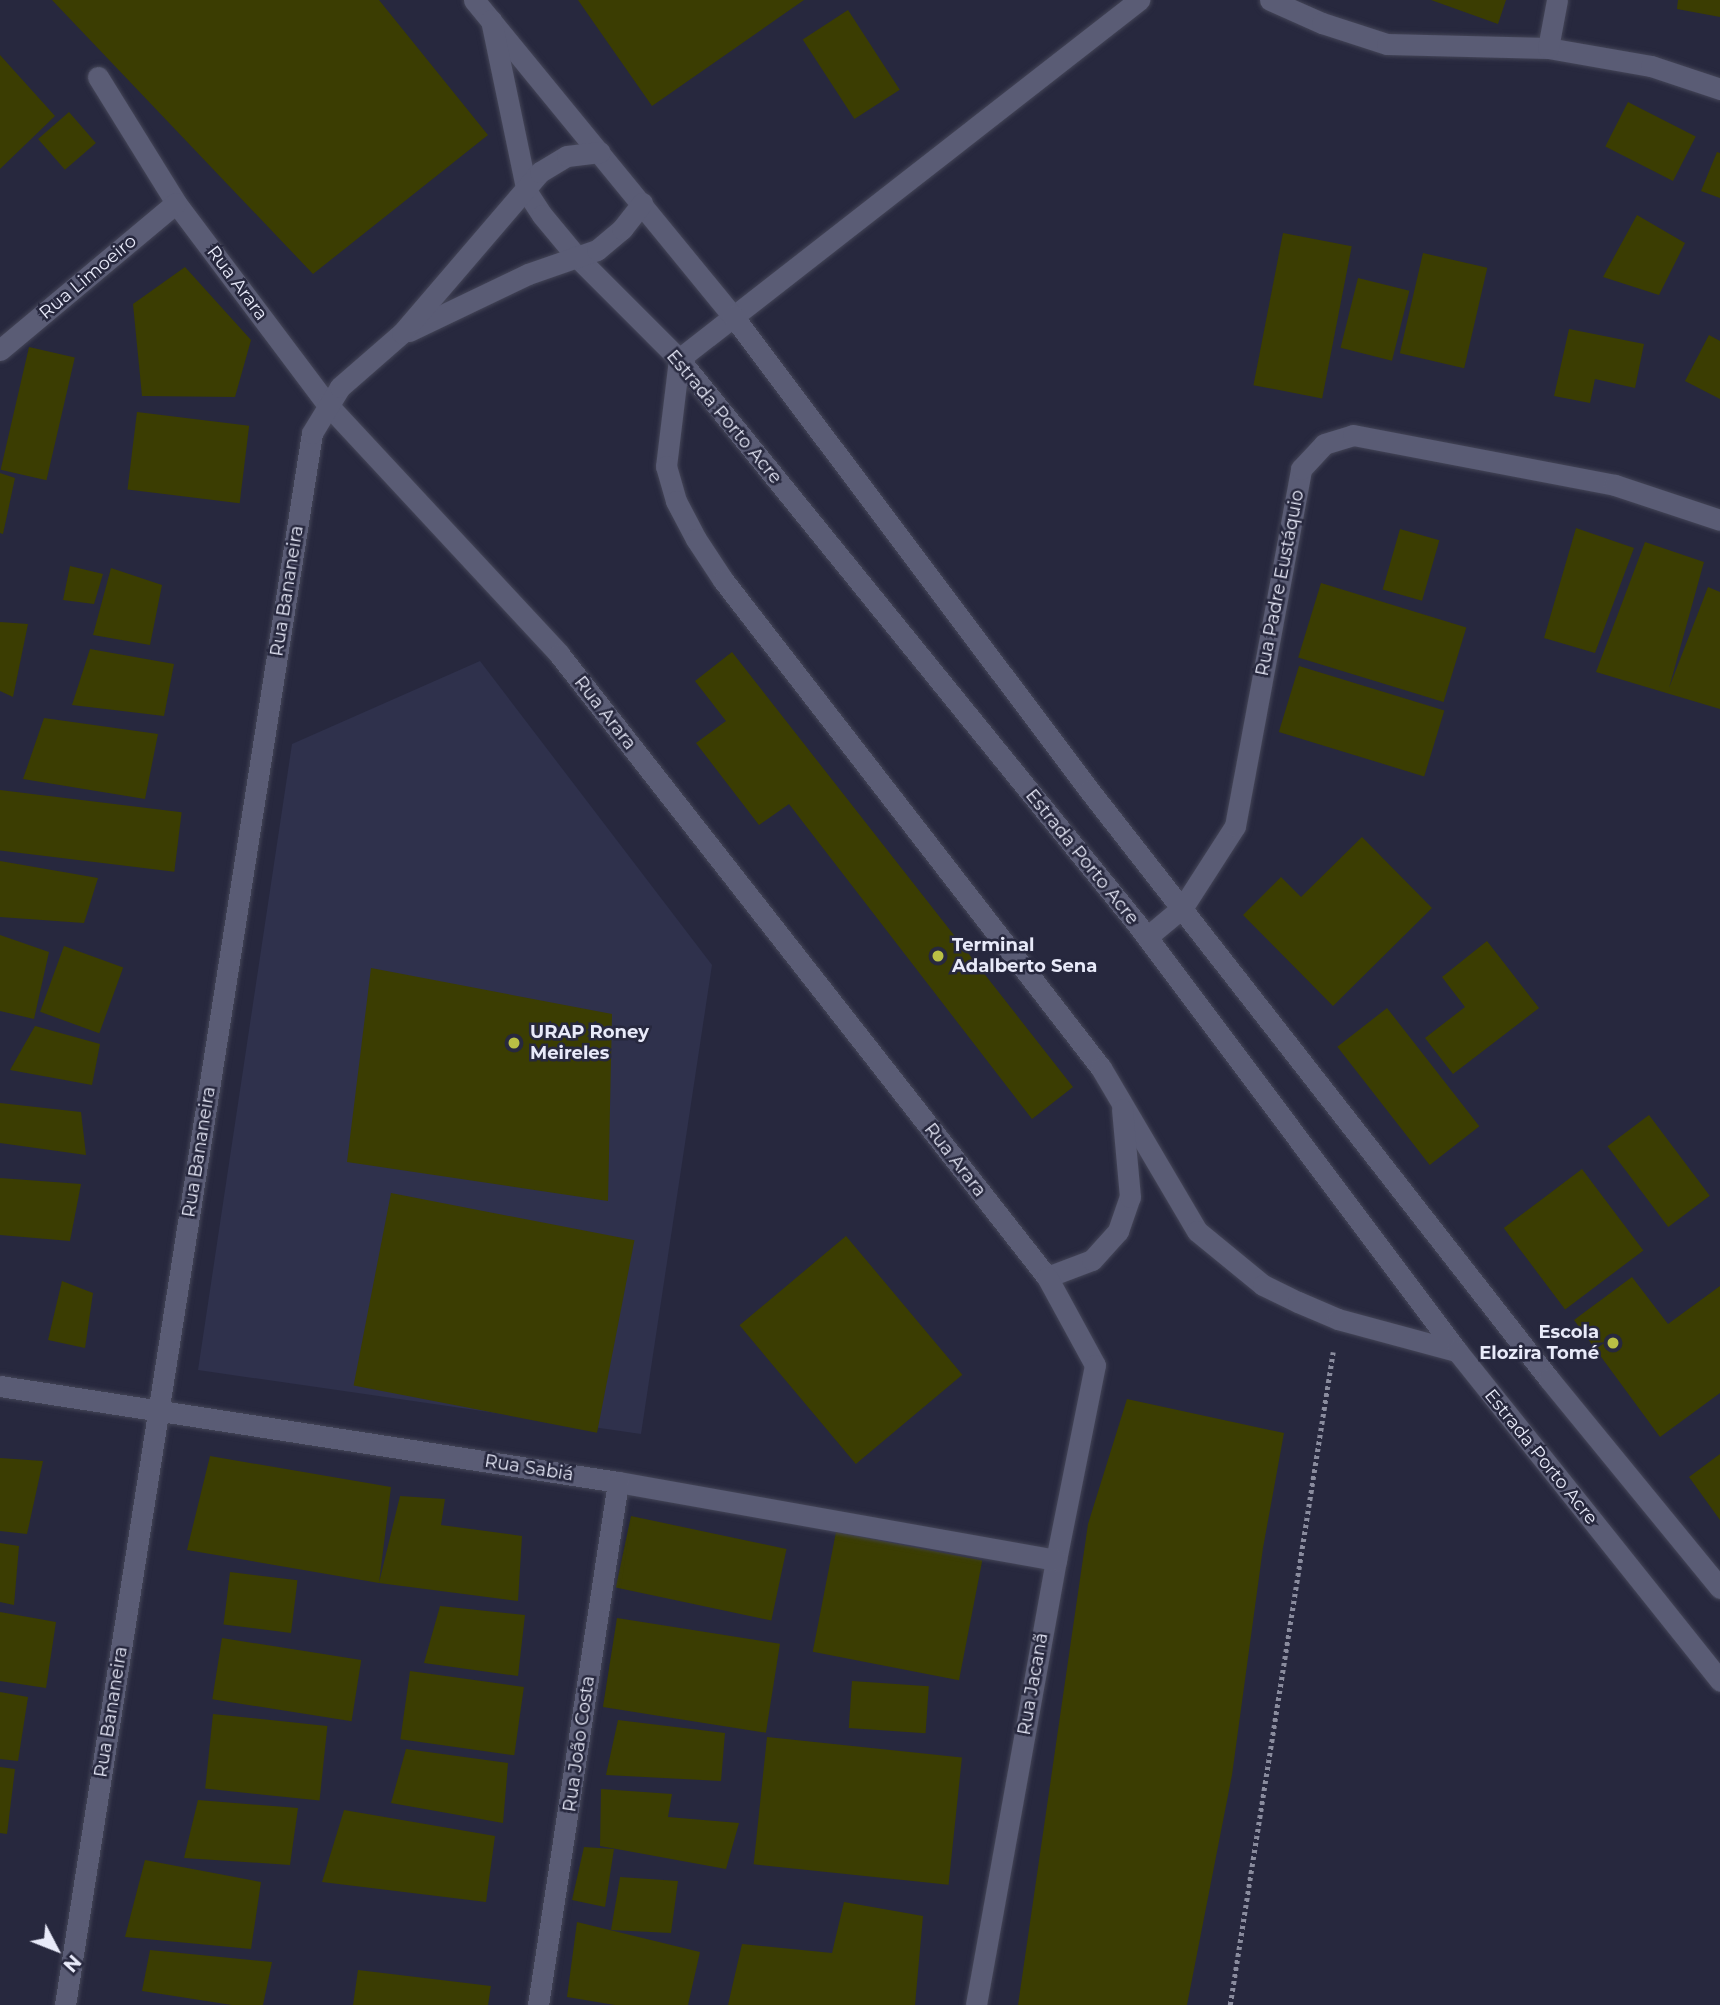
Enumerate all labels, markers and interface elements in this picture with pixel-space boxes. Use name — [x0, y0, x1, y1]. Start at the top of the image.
street label: Rua Limoeiro — [35, 230, 141, 324]
street label: Rua Arara — [202, 242, 272, 324]
street label: Estrada Porto Acre — [662, 346, 786, 488]
street label: Rua Padre Eustáquio — [1251, 488, 1309, 678]
street label: Rua Bananeira — [266, 524, 308, 658]
street label: Rua Arara — [570, 672, 640, 754]
street label: Estrada Porto Acre — [1021, 785, 1143, 929]
place label: Terminal Adalberto Sena — [952, 935, 1097, 978]
marker: Terminal Adalberto Sena — [930, 948, 946, 964]
place label: URAP Roney Meireles — [530, 1022, 649, 1064]
marker: URAP Roney Meireles — [504, 1033, 524, 1053]
street label: Rua Bananeira — [178, 1085, 220, 1219]
street label: Rua Arara — [920, 1119, 990, 1201]
place label: Escola Elozira Tomé — [1479, 1322, 1599, 1364]
marker: Escola Elozira Tomé — [1605, 1335, 1621, 1351]
street label: Estrada Porto Acre — [1480, 1385, 1602, 1529]
street label: Rua Sabiá — [483, 1450, 575, 1486]
street label: Rua Jacanã — [1013, 1631, 1053, 1737]
street label: Rua Bananeira — [90, 1645, 132, 1779]
street label: Rua João Costa — [559, 1675, 599, 1813]
north arrow — [21, 1914, 91, 1984]
text: N — [58, 1950, 86, 1977]

